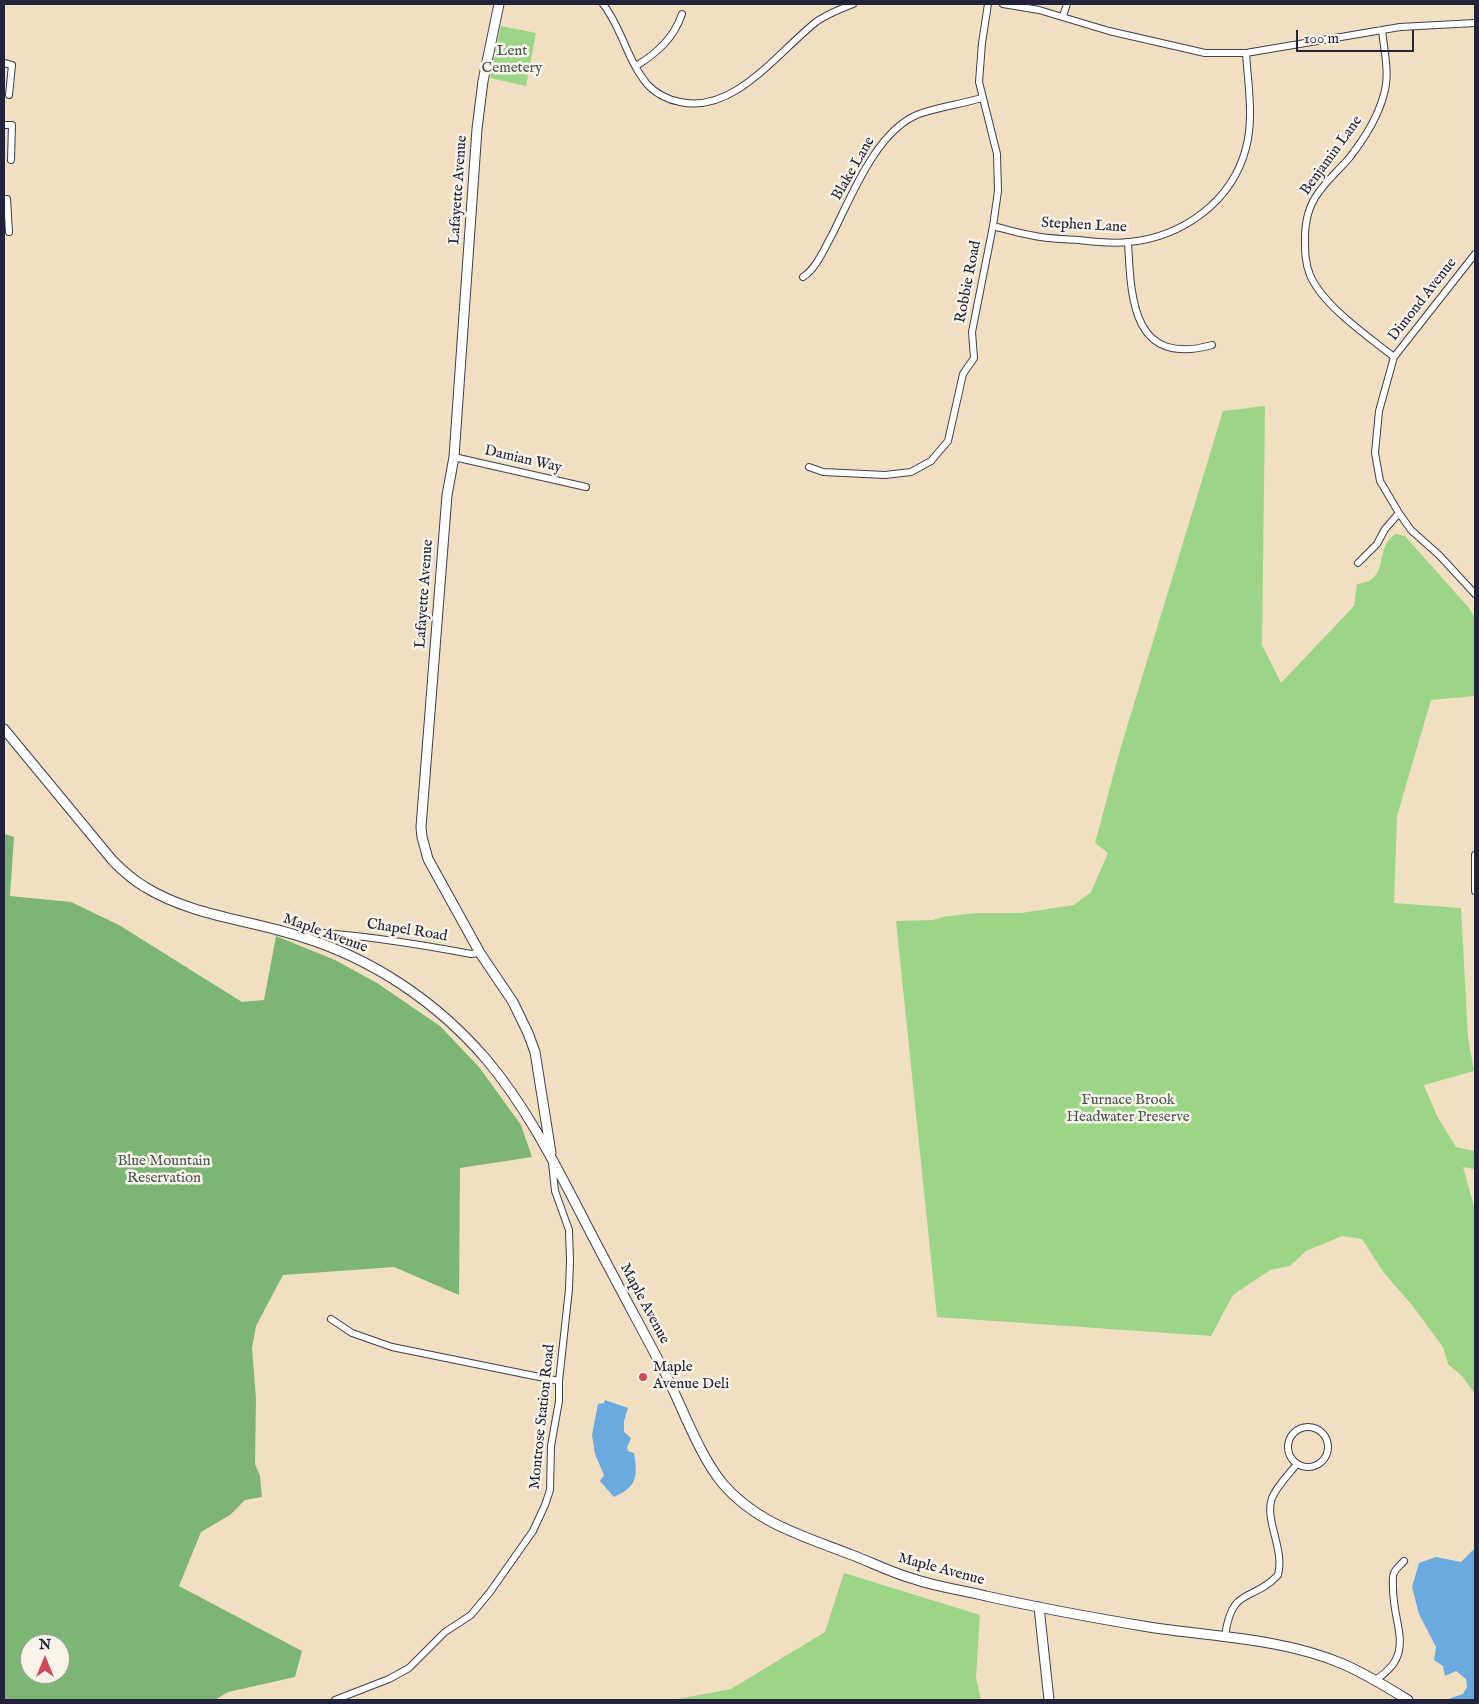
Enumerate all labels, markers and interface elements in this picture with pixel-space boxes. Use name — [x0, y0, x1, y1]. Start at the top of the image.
scale bar — [1299, 20, 1416, 52]
text: 100 m — [1304, 29, 1339, 48]
park label: Lent Cemetery — [482, 43, 542, 78]
street label: Benjamin Lane — [1297, 113, 1367, 199]
street label: Blake Lane — [829, 134, 879, 204]
street label: Lafayette Avenue — [446, 135, 472, 245]
street label: Stephen Lane — [1041, 215, 1127, 237]
street label: Robbie Road — [952, 239, 986, 325]
street label: Dimond Avenue — [1385, 255, 1461, 345]
street label: Damian Way — [483, 442, 563, 478]
street label: Lafayette Avenue — [412, 539, 438, 649]
street label: Maple Avenue — [280, 910, 370, 958]
street label: Chapel Road — [365, 916, 449, 946]
park label: Furnace Brook Headwater Preserve — [1066, 1092, 1190, 1127]
park label: Blue Mountain Reservation — [117, 1153, 211, 1188]
street label: Maple Avenue — [615, 1261, 673, 1347]
street label: Montrose Station Road — [526, 1344, 560, 1490]
place label: Maple Avenue Deli — [653, 1359, 729, 1394]
marker: Maple Avenue Deli — [637, 1371, 649, 1383]
street label: Maple Avenue — [896, 1550, 986, 1590]
north arrow — [20, 1634, 70, 1684]
text: N — [39, 1636, 51, 1654]

